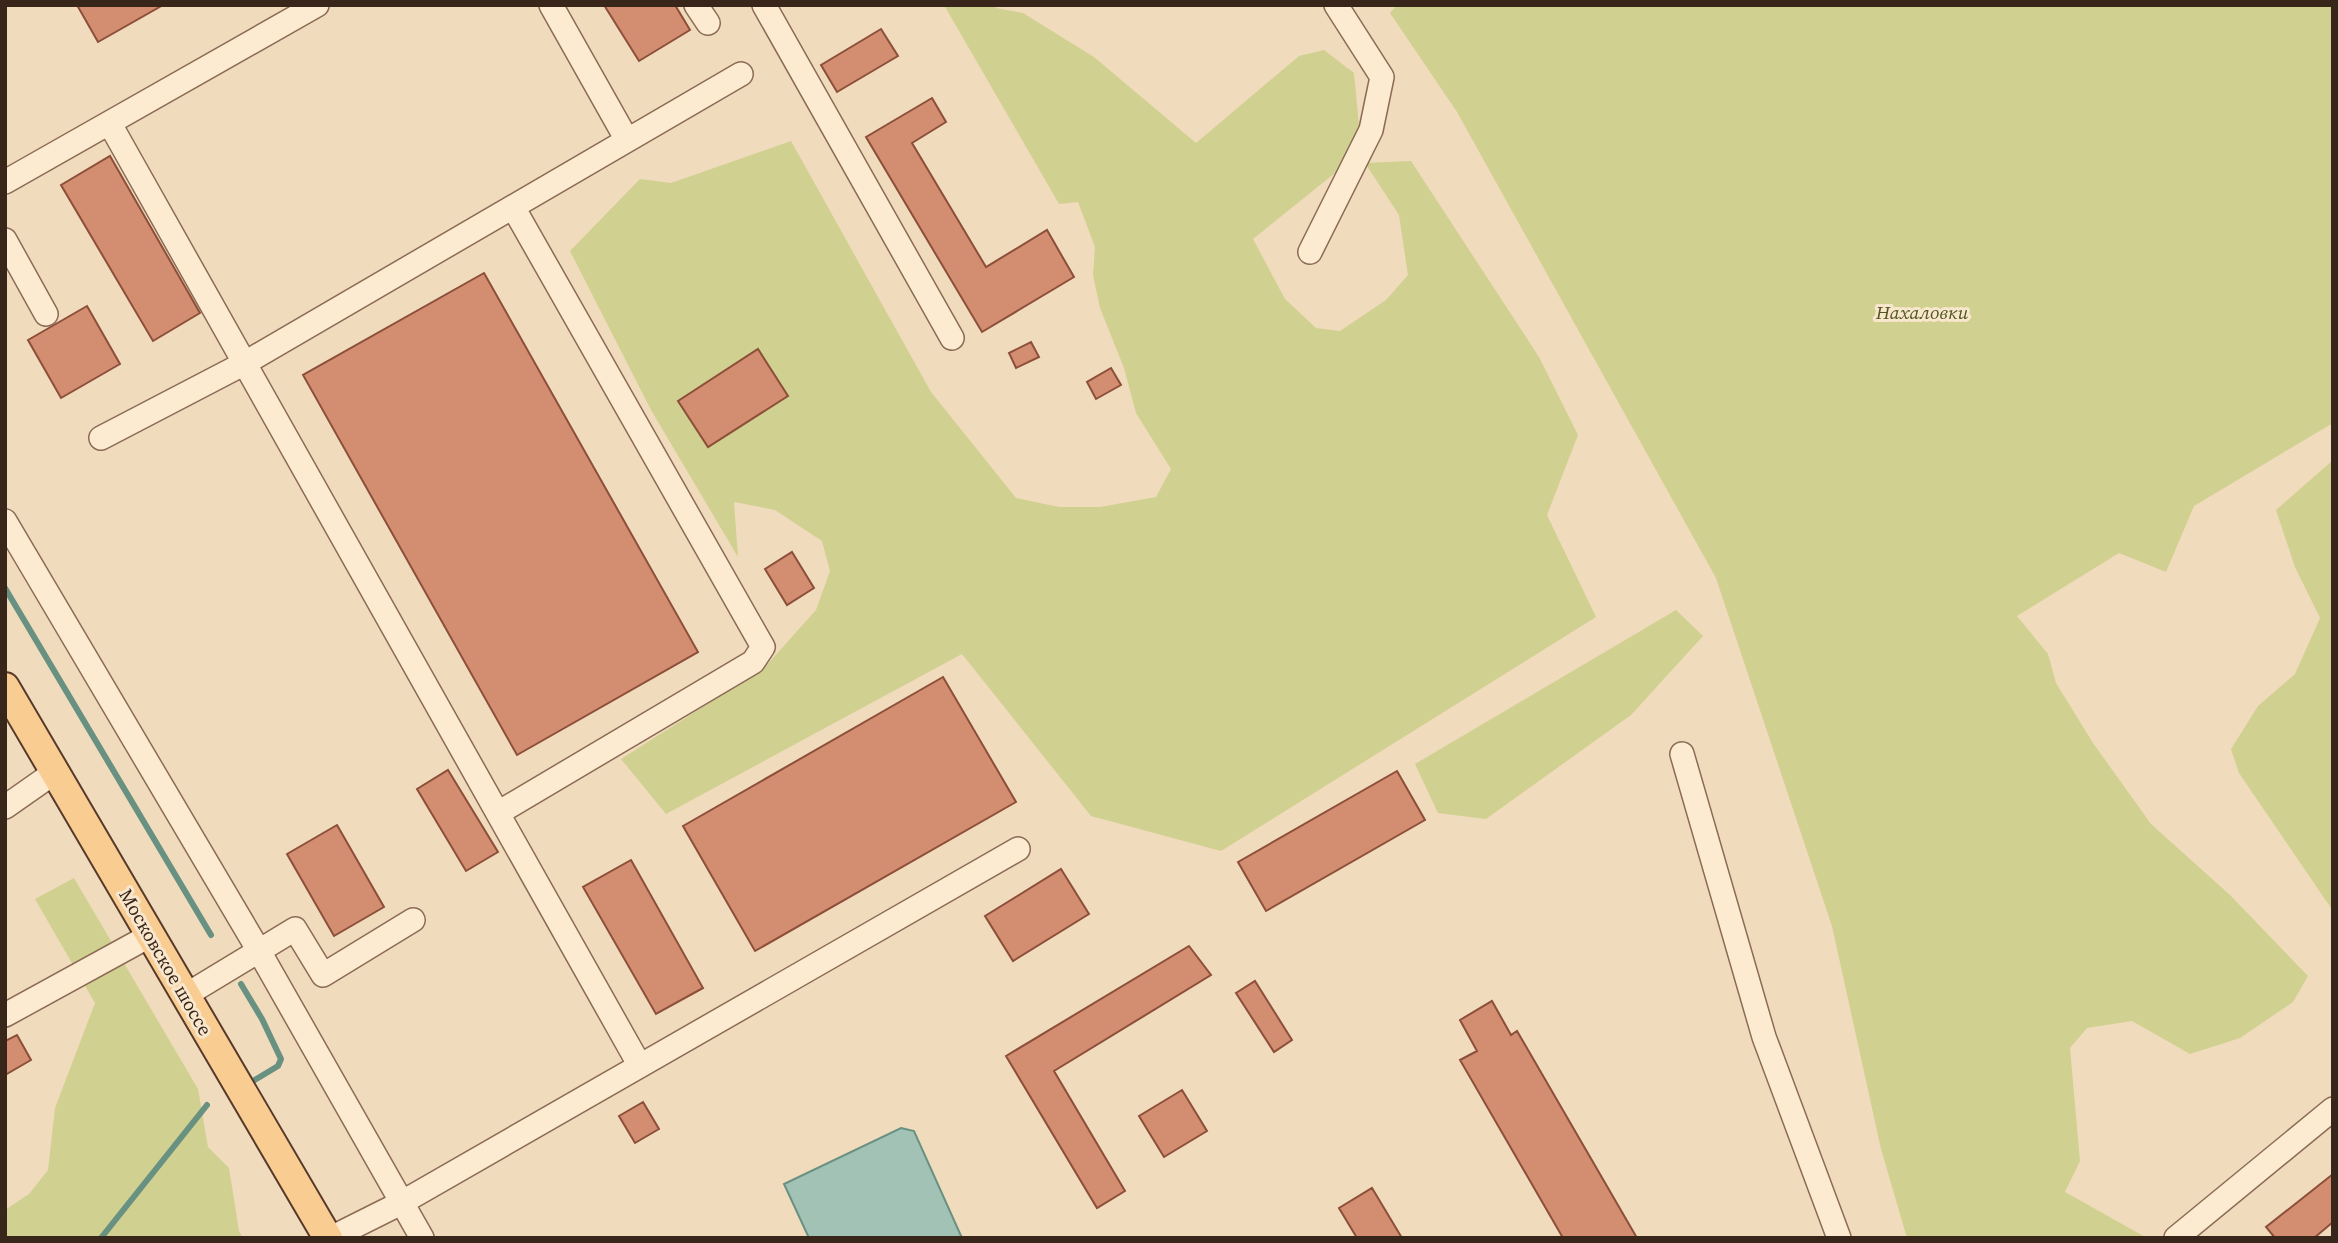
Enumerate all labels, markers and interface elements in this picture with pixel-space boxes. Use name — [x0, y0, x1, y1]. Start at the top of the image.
park label: Нахаловки — [1875, 299, 1968, 325]
street label: Московское шоссе — [113, 884, 219, 1040]

